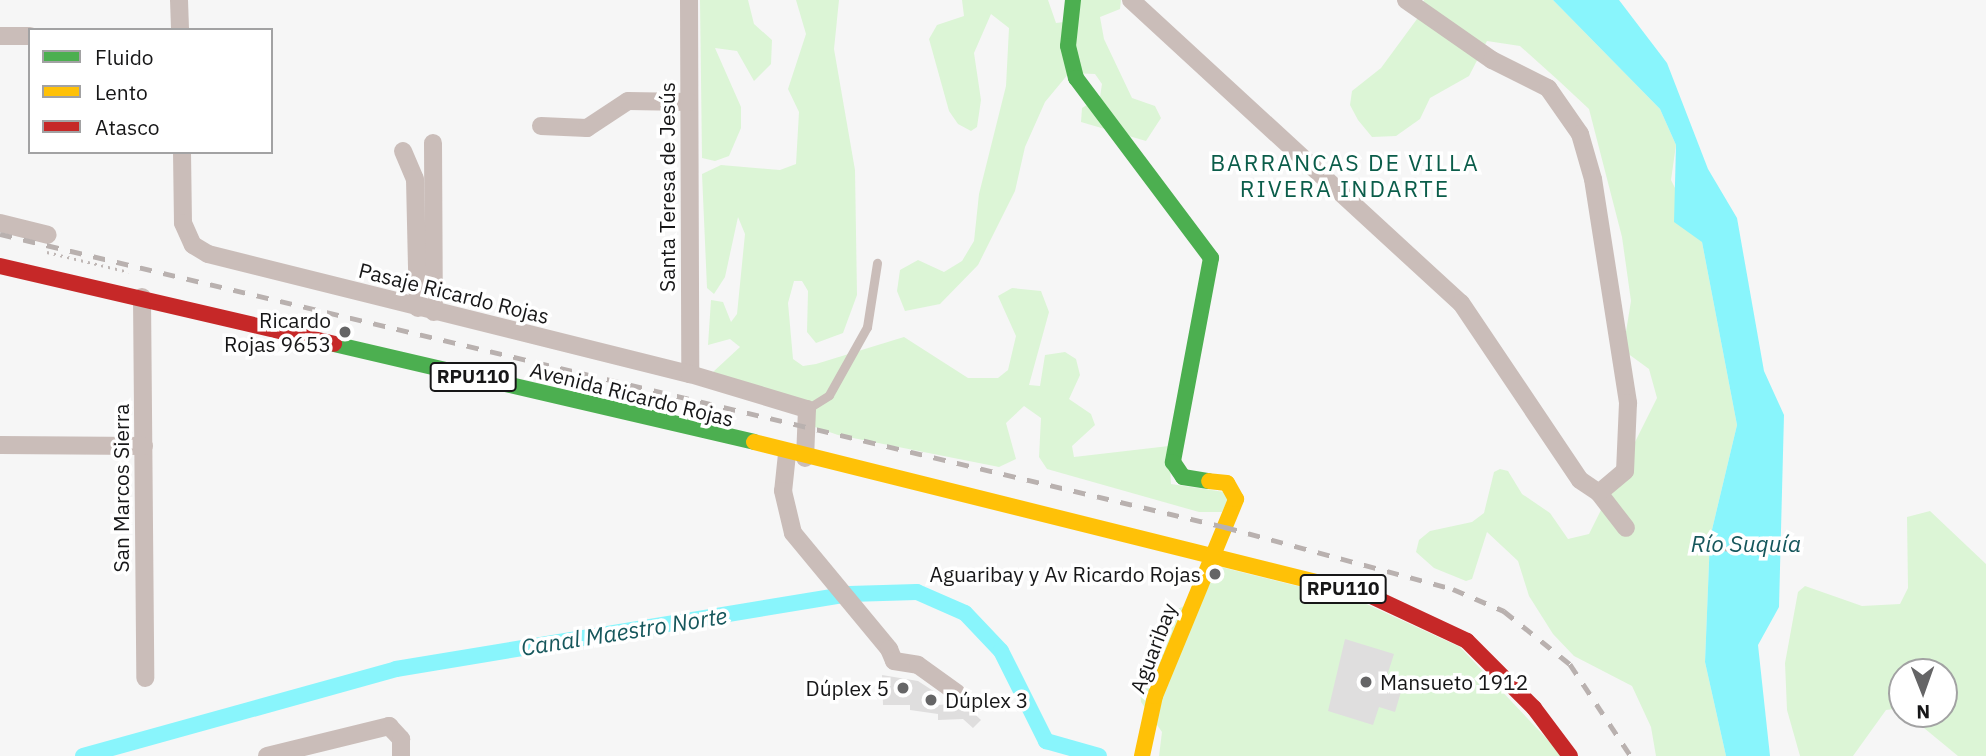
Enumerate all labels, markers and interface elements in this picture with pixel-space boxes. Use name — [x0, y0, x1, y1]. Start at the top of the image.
legend — [28, 28, 273, 154]
text: Fluido — [95, 43, 154, 71]
text: Lento — [95, 78, 148, 106]
street label: Santa Teresa de Jesús — [654, 82, 680, 292]
text: Atasco — [95, 113, 159, 141]
district label: BARRANCAS DE VILLA RIVERA INDARTE — [1213, 148, 1477, 202]
street label: Pasaje Ricardo Rojas — [356, 257, 552, 329]
place label: Ricardo Rojas 9653 — [224, 307, 331, 357]
marker: Ricardo Rojas 9653 — [337, 324, 353, 340]
street label: Avenida Ricardo Rojas — [528, 357, 736, 431]
road number: RPU110 — [429, 362, 517, 392]
street label: San Marcos Sierra — [108, 403, 134, 573]
water label: Río Suquía — [1691, 529, 1801, 557]
place label: Aguaribay y Av Ricardo Rojas — [929, 561, 1201, 587]
marker: Aguaribay y Av Ricardo Rojas — [1207, 566, 1223, 582]
road number: RPU110 — [1299, 574, 1387, 604]
street label: Aguaribay — [1124, 599, 1182, 697]
water label: Canal Maestro Norte — [519, 601, 729, 661]
north arrow — [1888, 658, 1958, 728]
place label: Mansueto 1912 — [1380, 669, 1528, 695]
marker: Mansueto 1912 — [1358, 674, 1374, 690]
place label: Dúplex 5 — [806, 675, 889, 701]
marker: Dúplex 5 — [895, 680, 911, 696]
place label: Dúplex 3 — [945, 687, 1028, 713]
marker: Dúplex 3 — [923, 692, 939, 708]
text: N — [1916, 700, 1930, 724]

